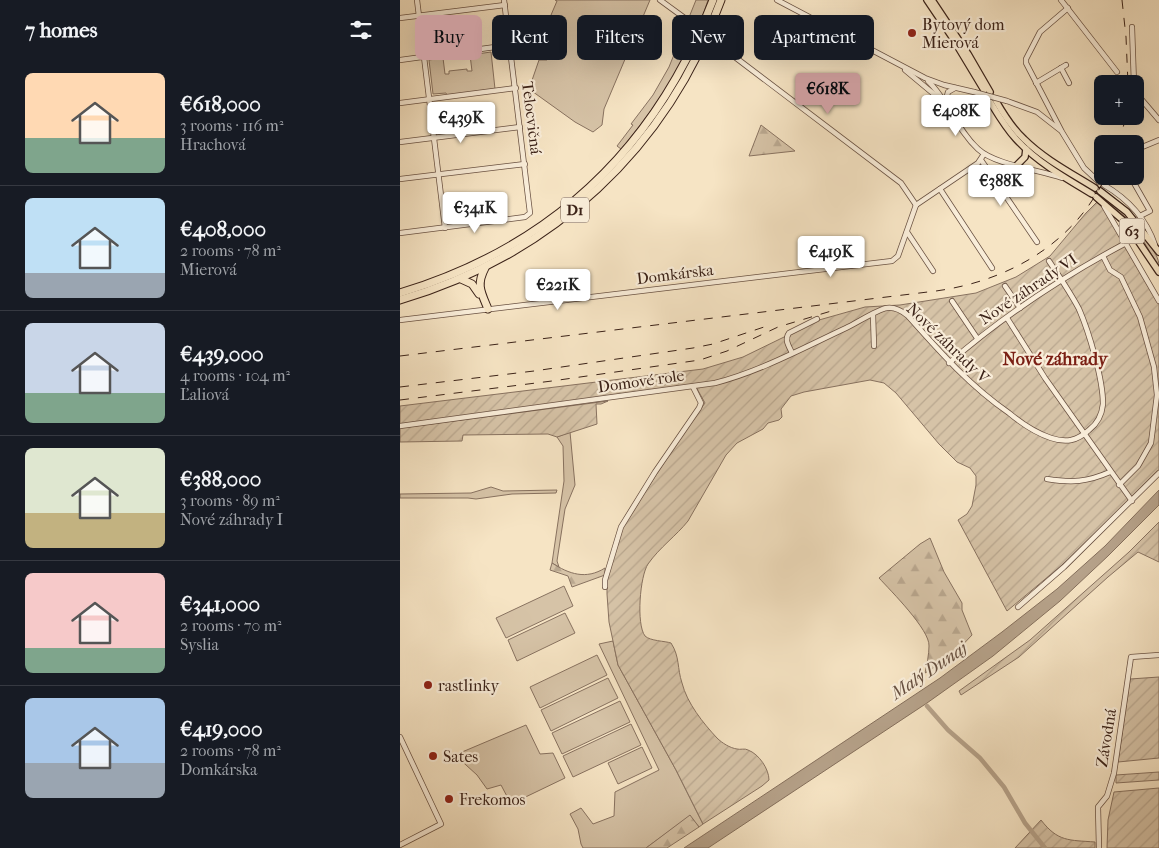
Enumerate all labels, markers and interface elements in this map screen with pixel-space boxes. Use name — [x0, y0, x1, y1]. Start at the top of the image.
chip: Buy — [415, 15, 482, 60]
chip: Rent — [492, 15, 567, 60]
chip: Filters — [577, 15, 662, 60]
chip: New — [672, 15, 744, 60]
chip: Apartment — [754, 15, 874, 60]
place label: Bytový dom Mierová — [922, 15, 1005, 52]
icon: filters — [347, 16, 375, 44]
text: 7 homes — [25, 18, 97, 42]
marker: Bytový dom Mierová — [906, 27, 918, 39]
pin: €618K — [793, 72, 863, 115]
map controls — [1094, 75, 1144, 185]
button: + — [1094, 75, 1144, 125]
text: €618K — [806, 79, 850, 98]
street label: Telocvičná — [518, 81, 546, 156]
text: €618,000 — [180, 92, 261, 116]
icon: home — [65, 93, 125, 153]
pin: €408K — [921, 94, 991, 137]
text: €408K — [932, 101, 980, 120]
pin: €439K — [426, 102, 496, 144]
text: €439K — [438, 108, 484, 127]
text: 3 rooms · 116 m² — [180, 116, 283, 135]
text: Hrachová — [180, 135, 246, 154]
button: − — [1094, 135, 1144, 185]
pin: €388K — [966, 164, 1036, 207]
text: €388K — [979, 171, 1023, 190]
pin: €341K — [440, 192, 510, 234]
text: €341K — [454, 198, 496, 217]
road number: D1 — [561, 198, 589, 222]
text: €408,000 — [180, 217, 266, 241]
icon: home — [65, 218, 125, 278]
road number: 63 — [1120, 218, 1144, 244]
pin: €419K — [796, 236, 866, 278]
text: 2 rooms · 78 m² — [180, 241, 281, 260]
text: €419K — [809, 242, 853, 261]
street label: Nové záhrady VI — [976, 249, 1080, 329]
text: Mierová — [180, 260, 237, 279]
street label: Domkárska — [635, 260, 715, 288]
pin: €221K — [523, 268, 593, 311]
text: €221K — [536, 275, 580, 294]
street label: Nové záhrady V — [903, 299, 994, 387]
text: €439,000 — [180, 342, 264, 366]
icon: home — [65, 343, 125, 403]
district label: Nové záhrady — [1002, 349, 1109, 370]
text: 4 rooms · 104 m² — [180, 366, 290, 385]
street label: Domové role — [596, 366, 686, 396]
text: Ľaliová — [180, 385, 229, 404]
text: €388,000 — [180, 467, 261, 491]
icon: home — [65, 468, 125, 528]
text: 3 rooms · 89 m² — [180, 491, 280, 510]
text: Nové záhrady I — [180, 510, 283, 529]
text: €341,000 — [180, 592, 260, 616]
icon: home — [65, 593, 125, 653]
text: 2 rooms · 70 m² — [180, 616, 282, 635]
text: Syslia — [180, 635, 219, 654]
water label: Malý Dunaj — [885, 637, 973, 705]
place label: rastlinky — [438, 676, 500, 695]
marker: rastlinky — [422, 679, 434, 691]
street label: Závodná — [1092, 707, 1120, 769]
text: €419,000 — [180, 717, 263, 741]
icon: home — [65, 718, 125, 778]
text: 2 rooms · 78 m² — [180, 741, 281, 760]
place label: Sates — [443, 747, 478, 766]
marker: Sates — [427, 750, 439, 762]
text: Domkárska — [180, 760, 257, 779]
place label: Frekomos — [459, 790, 526, 809]
marker: Frekomos — [443, 793, 455, 805]

